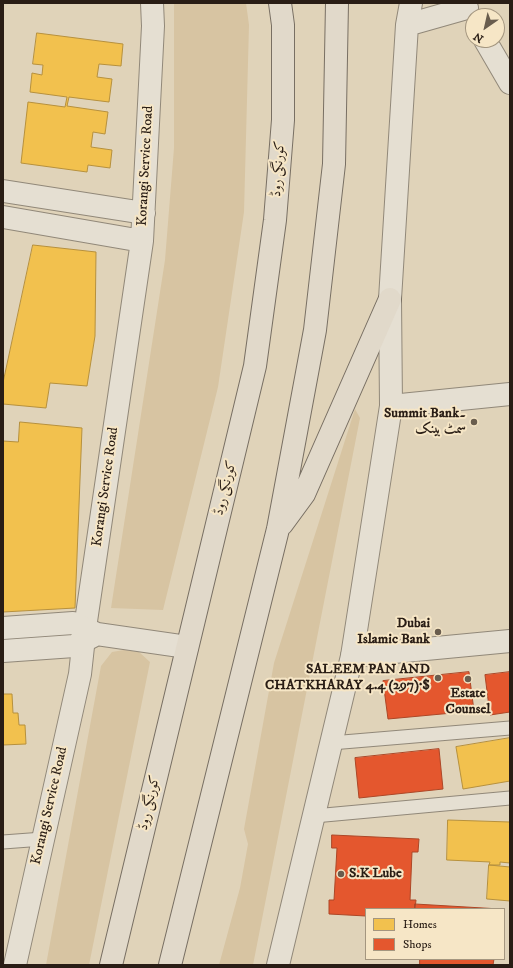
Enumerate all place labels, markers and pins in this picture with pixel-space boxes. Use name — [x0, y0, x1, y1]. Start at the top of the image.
place label: Summit Bank۔ سمٹ بینک — [384, 406, 466, 438]
marker: Summit Bank۔ سمٹ بینک — [469, 417, 479, 427]
place label: Dubai Islamic Bank — [357, 616, 430, 648]
marker: Dubai Islamic Bank — [433, 627, 443, 637]
place label: SALEEM PAN AND CHATKHARAY 4.4 (297)·$ — [265, 662, 430, 694]
marker: SALEEM PAN AND CHATKHARAY 4.4 (297)·$ — [433, 673, 443, 683]
marker: Estate Counsel — [463, 674, 473, 684]
place label: Estate Counsel — [446, 686, 490, 718]
place label: S.K Lube — [349, 866, 402, 882]
marker: S.K Lube — [336, 869, 346, 879]

